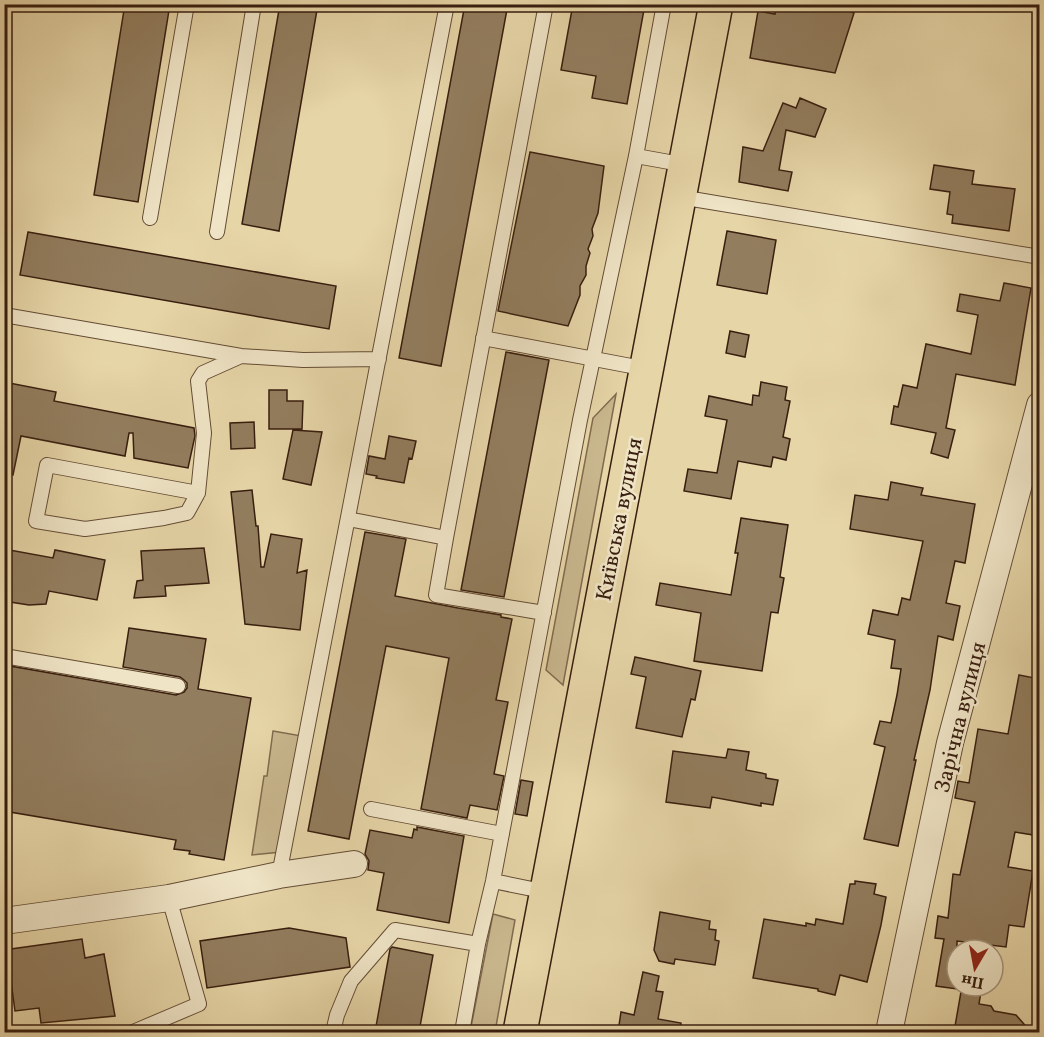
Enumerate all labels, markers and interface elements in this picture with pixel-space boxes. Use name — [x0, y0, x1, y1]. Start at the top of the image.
street label: Київська вулиця — [589, 435, 651, 604]
street label: Зарічна вулиця — [928, 639, 995, 796]
north arrow — [945, 938, 1005, 998]
text: Пн — [960, 968, 986, 994]

